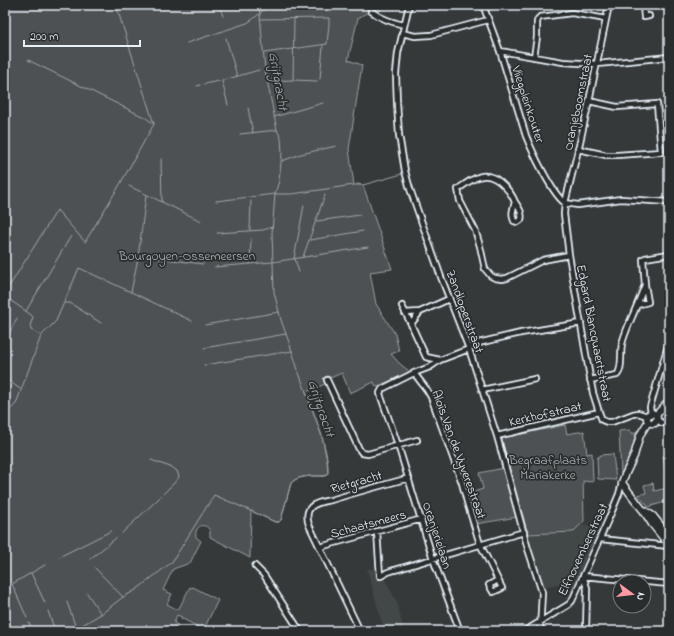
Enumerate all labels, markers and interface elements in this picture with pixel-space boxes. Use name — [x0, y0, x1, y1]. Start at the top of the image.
scale bar — [24, 22, 140, 48]
text: 200 m — [30, 28, 59, 46]
water label: Grijtgracht — [262, 50, 293, 113]
street label: Oranjeboomstraat — [559, 52, 598, 152]
street label: Vliegpleinkouter — [505, 63, 549, 147]
park label: Bourgoyen-Ossemeersen — [118, 247, 255, 267]
street label: Edgard Blancquaertstraat — [570, 263, 616, 404]
street label: Zandloperstraat — [441, 267, 489, 356]
water label: Grijtgracht — [301, 377, 340, 441]
street label: Aloïs Van de Vyverestraat — [425, 387, 491, 523]
street label: Kerkhofstraat — [507, 397, 584, 432]
park label: Begraafplaats Mariakerke — [508, 451, 587, 485]
street label: Rietgracht — [328, 466, 385, 500]
street label: Oranjerielaan — [417, 500, 456, 571]
street label: Elfnovemberstraat — [554, 500, 613, 599]
street label: Schaatsmeers — [328, 505, 409, 544]
north arrow — [612, 574, 652, 614]
text: N — [632, 591, 649, 602]

